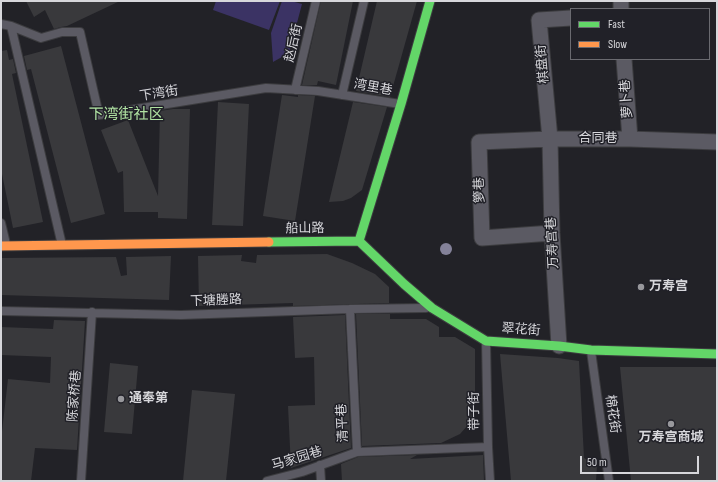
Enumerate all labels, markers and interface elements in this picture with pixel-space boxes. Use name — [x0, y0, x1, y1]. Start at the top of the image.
legend — [570, 8, 710, 60]
text: Fast — [608, 17, 625, 32]
street label: 赵后街 — [282, 22, 306, 64]
text: Slow — [608, 37, 627, 52]
street label: 棋盘街 — [534, 44, 552, 84]
street label: 湾里巷 — [352, 77, 394, 99]
street label: 萝卜巷 — [618, 79, 636, 119]
street label: 下湾街 — [139, 83, 179, 105]
district label: 下湾街社区 — [89, 106, 163, 124]
street label: 合同巷 — [579, 131, 617, 147]
street label: 箩巷 — [472, 177, 488, 203]
street label: 万寿宫巷 — [544, 217, 562, 269]
street label: 船山路 — [285, 221, 325, 237]
place label: 万寿宫 — [649, 279, 688, 295]
marker: 万寿宫 — [636, 282, 646, 292]
street label: 下塘塍路 — [190, 292, 242, 310]
street label: 翠花街 — [501, 321, 541, 339]
street label: 陈家桥巷 — [65, 370, 85, 422]
place label: 通奉第 — [129, 391, 168, 407]
street label: 带子街 — [467, 391, 483, 431]
marker: 通奉第 — [116, 394, 126, 404]
street label: 棉花街 — [602, 394, 622, 434]
street label: 清平巷 — [334, 403, 352, 443]
marker: 万寿宫商城 — [666, 419, 676, 429]
place label: 万寿宫商城 — [639, 430, 703, 446]
street label: 马家园巷 — [270, 444, 324, 474]
scale bar — [582, 448, 701, 474]
text: 50 m — [587, 455, 607, 470]

